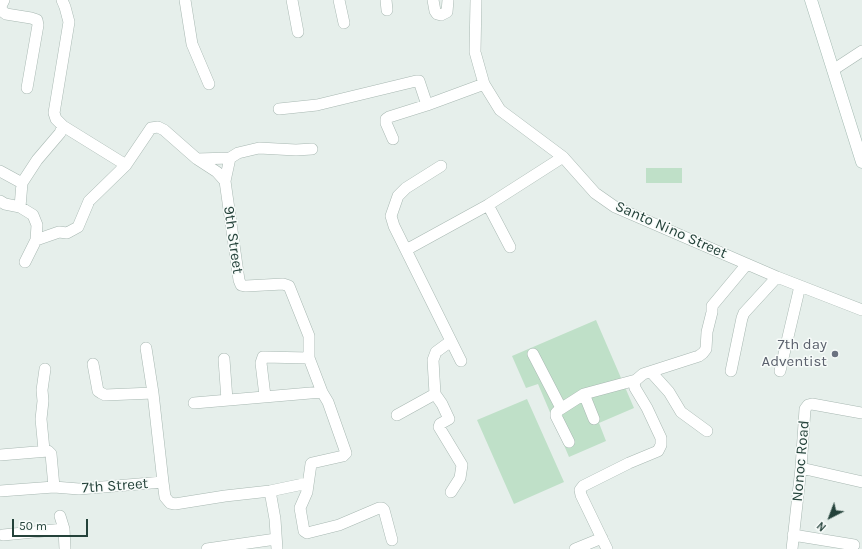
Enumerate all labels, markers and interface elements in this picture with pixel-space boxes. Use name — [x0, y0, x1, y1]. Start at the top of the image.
street label: Santo Nino Street — [612, 197, 730, 263]
street label: 9th Street — [219, 205, 247, 275]
place label: 7th day Adventist — [762, 336, 827, 371]
marker: 7th day Adventist — [830, 349, 840, 359]
street label: Nonoc Road — [788, 420, 814, 502]
street label: 7th Street — [81, 475, 149, 497]
north arrow — [810, 497, 850, 537]
scale bar — [14, 511, 90, 537]
text: 50 m — [19, 519, 47, 533]
text: N — [814, 519, 829, 534]

